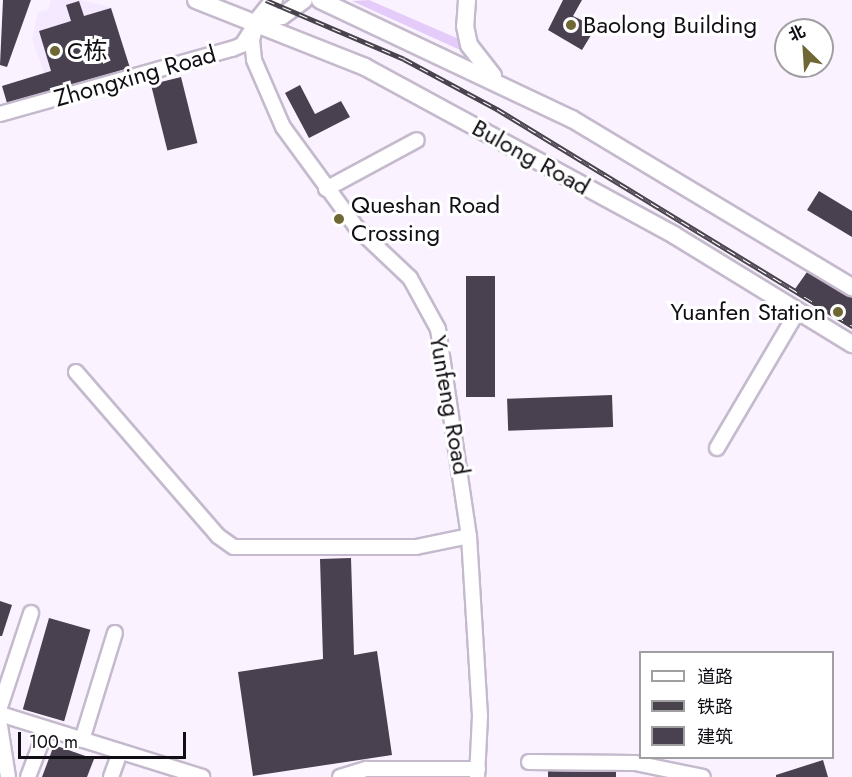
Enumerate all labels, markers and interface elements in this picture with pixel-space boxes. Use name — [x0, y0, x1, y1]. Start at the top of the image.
place label: Baolong Building — [583, 11, 757, 39]
marker: Baolong Building — [564, 18, 578, 32]
north arrow — [774, 18, 834, 78]
text: 北 — [785, 19, 809, 47]
place label: C栋 — [67, 37, 107, 65]
street label: Zhongxing Road — [51, 39, 219, 113]
marker: C栋 — [48, 44, 62, 58]
street label: Bulong Road — [467, 113, 595, 201]
place label: Queshan Road Crossing — [351, 191, 500, 247]
marker: Queshan Road Crossing — [332, 212, 346, 226]
place label: Yuanfen Station — [671, 298, 826, 326]
marker: Yuanfen Station — [831, 305, 845, 319]
street label: Yunfeng Road — [424, 333, 476, 477]
legend — [639, 651, 834, 759]
text: 道路 — [697, 664, 733, 690]
text: 铁路 — [697, 694, 733, 720]
scale bar — [21, 720, 189, 758]
text: 建筑 — [697, 724, 733, 750]
text: 100 m — [29, 729, 78, 755]

